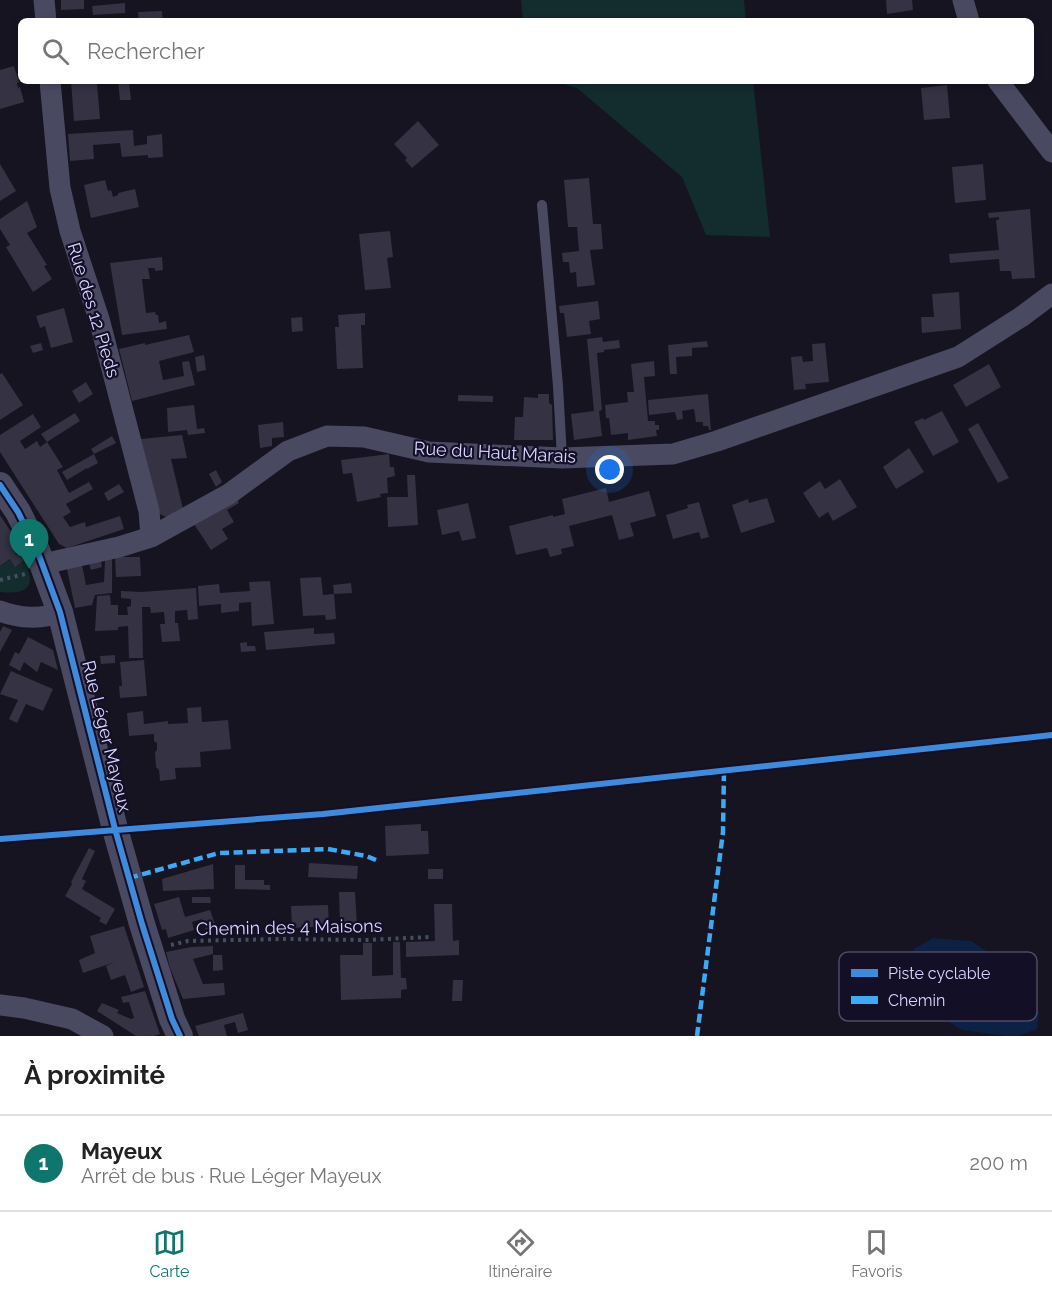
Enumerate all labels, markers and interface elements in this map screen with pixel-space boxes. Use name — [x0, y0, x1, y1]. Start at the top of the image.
search box — [18, 18, 1034, 84]
icon: search — [39, 35, 72, 68]
text: Rechercher — [87, 38, 205, 64]
street label: Rue des 12 Pieds — [64, 240, 125, 380]
street label: Rue du Haut Marais — [413, 437, 577, 467]
your location — [595, 455, 624, 484]
pin: 1 — [9, 520, 48, 569]
street label: Rue Léger Mayeux — [78, 658, 136, 814]
street label: Chemin des 4 Maisons — [196, 915, 383, 939]
legend — [839, 952, 1037, 1021]
text: Piste cyclable — [888, 964, 990, 983]
text: Chemin — [888, 991, 945, 1010]
text: À proximité — [24, 1060, 165, 1090]
text: Mayeux — [81, 1138, 162, 1164]
text: 1 — [39, 1151, 48, 1175]
text: 200 m — [970, 1151, 1028, 1175]
text: Arrêt de bus · Rue Léger Mayeux — [81, 1164, 382, 1188]
tab: Carte — [149, 1226, 189, 1281]
tab: Itinéraire — [488, 1226, 552, 1281]
tab: Favoris — [851, 1226, 903, 1281]

